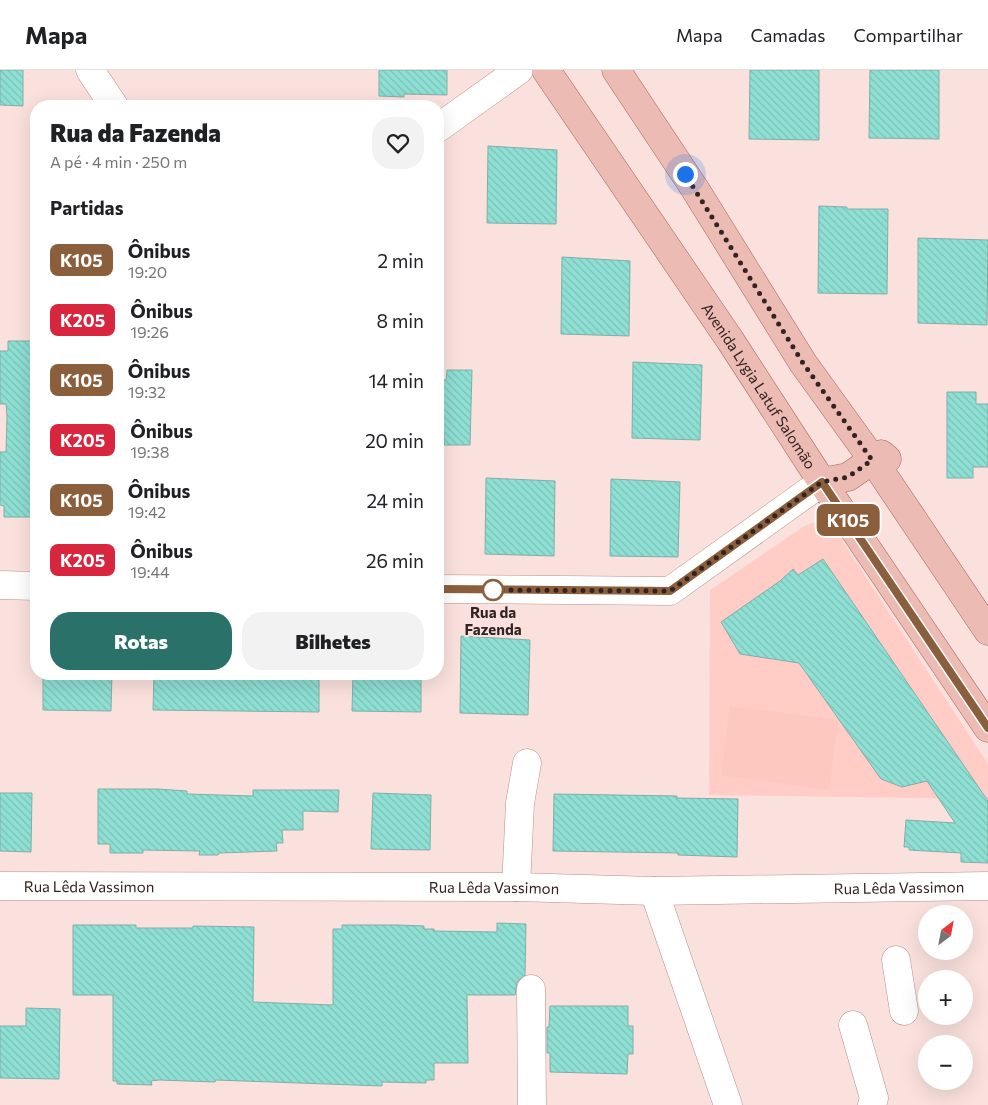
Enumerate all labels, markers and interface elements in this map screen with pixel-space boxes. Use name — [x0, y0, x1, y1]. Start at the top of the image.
text: Mapa — [25, 20, 87, 49]
text: Mapa — [676, 24, 723, 46]
text: Camadas — [751, 24, 825, 46]
text: Compartilhar — [853, 24, 963, 46]
button: heart — [372, 117, 424, 169]
text: Rua da Fazenda — [50, 118, 221, 147]
text: A pé · 4 min · 250 m — [50, 152, 187, 171]
your location — [673, 162, 698, 187]
text: Partidas — [50, 196, 123, 219]
text: Ônibus — [128, 239, 190, 262]
text: K105 — [60, 249, 103, 271]
text: 2 min — [377, 249, 424, 272]
text: 19:20 — [128, 262, 167, 281]
text: Ônibus — [130, 299, 193, 322]
street label: Avenida Lygia Latuf Salomão — [698, 299, 820, 472]
text: K205 — [60, 309, 105, 331]
text: 8 min — [376, 309, 424, 332]
text: 19:26 — [130, 322, 169, 341]
text: Ônibus — [128, 359, 190, 382]
text: K105 — [60, 369, 103, 391]
text: 14 min — [368, 369, 424, 392]
text: 19:32 — [128, 382, 166, 401]
text: Ônibus — [130, 419, 193, 442]
text: K205 — [60, 429, 105, 451]
text: 20 min — [365, 429, 424, 452]
text: 19:38 — [130, 442, 169, 461]
text: Ônibus — [128, 479, 190, 502]
text: K105 — [60, 489, 103, 511]
text: 24 min — [366, 489, 424, 512]
text: 19:42 — [128, 502, 166, 521]
line badge: K105 — [813, 504, 883, 536]
text: K105 — [827, 509, 869, 531]
text: Ônibus — [130, 539, 193, 562]
text: K205 — [60, 549, 105, 571]
text: 26 min — [366, 549, 424, 572]
text: 19:44 — [130, 562, 170, 581]
marker: Rua da Fazenda — [482, 579, 504, 601]
place label: Rua da Fazenda — [464, 603, 522, 638]
button: Rotas — [50, 612, 232, 670]
button: Bilhetes — [242, 612, 424, 670]
street label: Rua Lêda Vassimon — [24, 877, 154, 895]
street label: Rua Lêda Vassimon — [834, 877, 964, 897]
street label: Rua Lêda Vassimon — [429, 878, 560, 897]
north arrow — [918, 905, 972, 960]
map controls — [918, 905, 973, 1090]
button: + — [918, 970, 973, 1025]
button: − — [918, 1035, 973, 1090]

